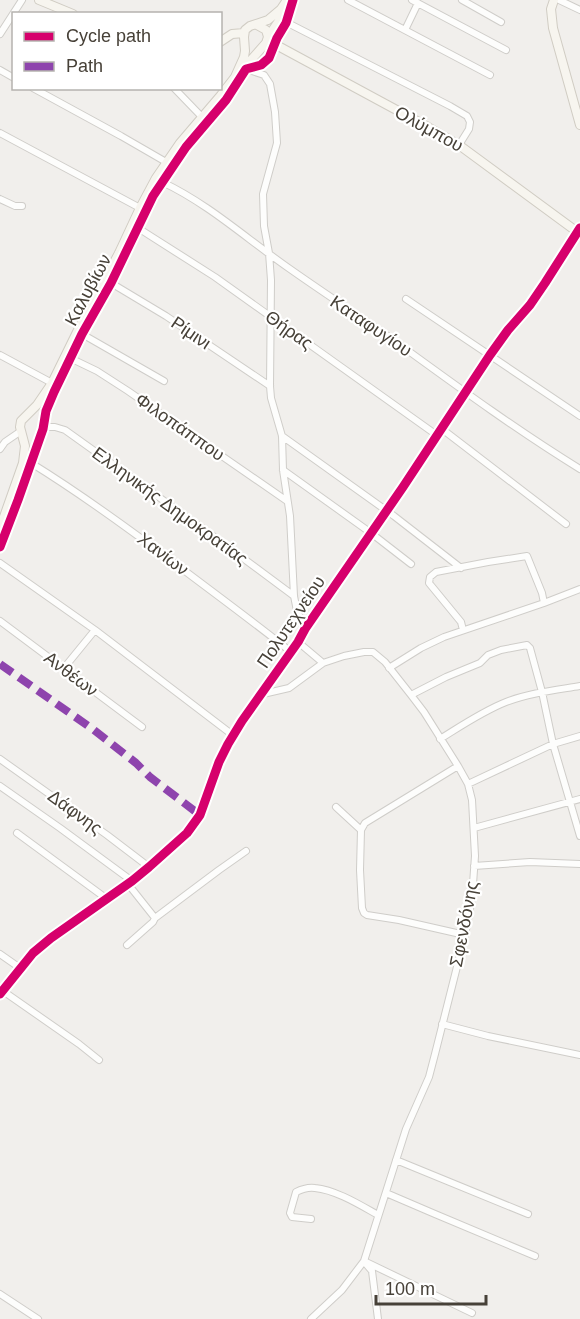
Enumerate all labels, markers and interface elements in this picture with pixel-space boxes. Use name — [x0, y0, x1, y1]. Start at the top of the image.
legend — [12, 12, 222, 90]
text: Cycle path — [66, 26, 151, 46]
text: Path — [66, 56, 103, 76]
street label: Ολύμπου — [391, 102, 467, 156]
street label: Καλυβίων — [61, 251, 115, 329]
street label: Καταφυγίου — [327, 291, 415, 361]
street label: Θήρας — [261, 307, 317, 354]
street label: Ρίμινι — [167, 313, 215, 353]
street label: Φιλοπάππου — [132, 389, 228, 465]
street label: Ελληνικής Δημοκρατίας — [88, 443, 252, 569]
street label: Χανίων — [134, 528, 192, 580]
street label: Πολυτεχνείου — [253, 572, 329, 672]
street label: Ανθέων — [40, 647, 102, 701]
street label: Δάφνης — [44, 786, 106, 838]
street label: Σφενδόνης — [446, 879, 482, 969]
scale bar — [376, 1268, 486, 1306]
text: 100 m — [385, 1279, 435, 1299]

